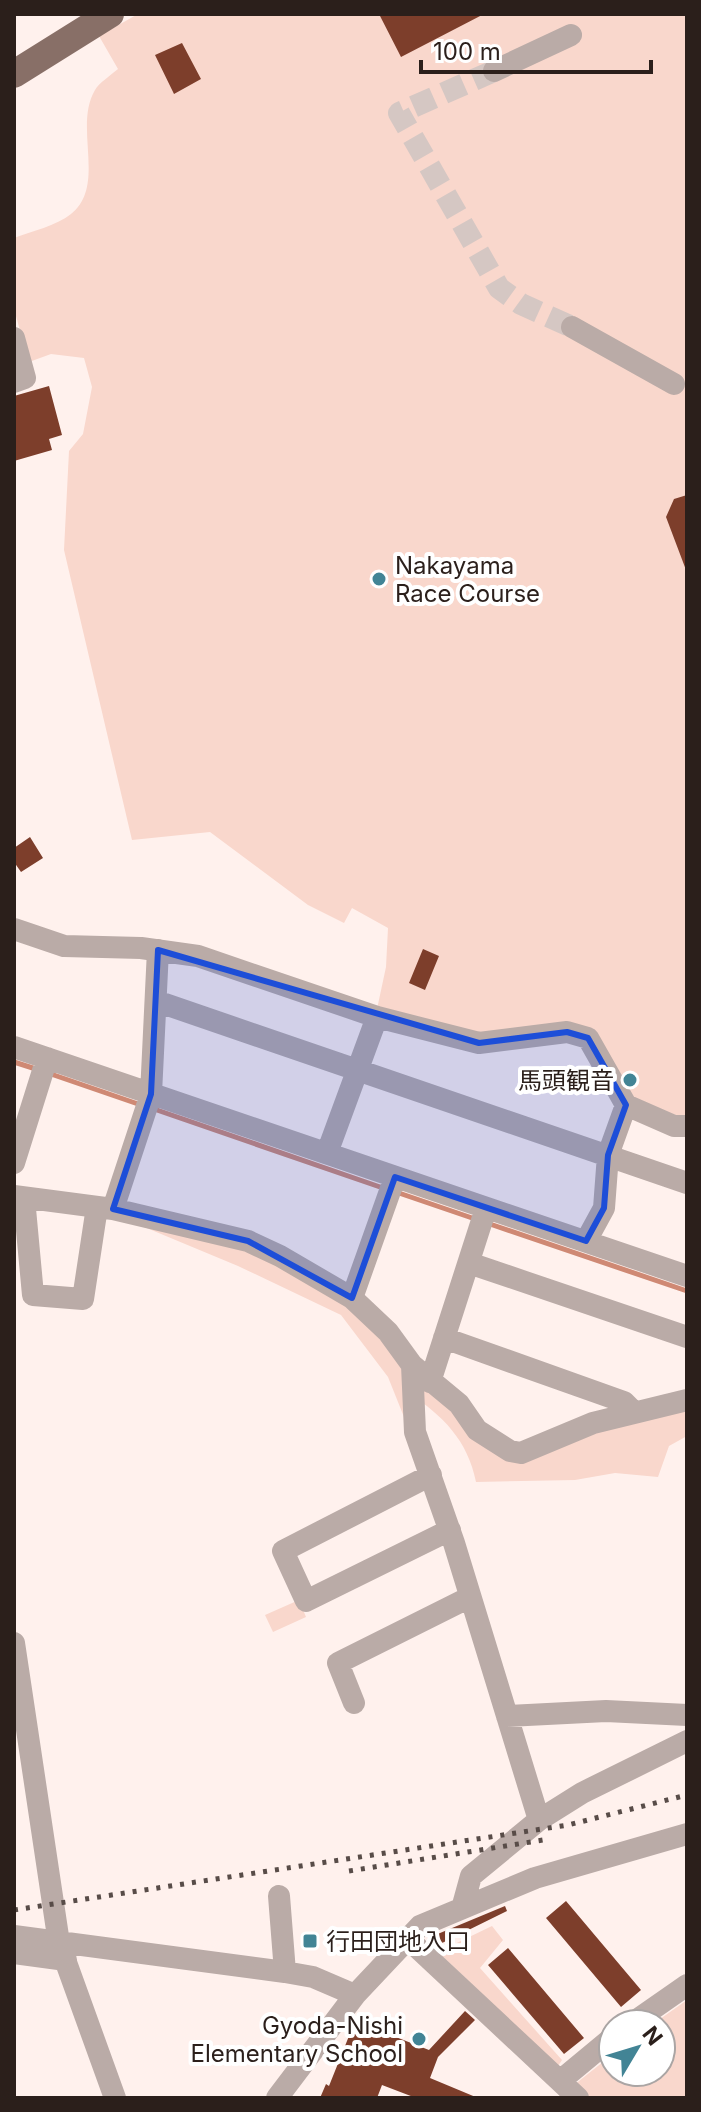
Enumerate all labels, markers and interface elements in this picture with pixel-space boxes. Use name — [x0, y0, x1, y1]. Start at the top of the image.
scale bar — [421, 24, 651, 74]
text: 100 m — [433, 37, 501, 66]
place label: Nakayama Race Course — [395, 551, 540, 608]
marker: Nakayama Race Course — [370, 570, 388, 588]
place label: 馬頭観音 — [518, 1066, 614, 1095]
marker: 馬頭観音 — [621, 1071, 639, 1089]
place label: 行田団地入口 — [326, 1927, 470, 1956]
marker: 行田団地入口 — [301, 1932, 319, 1950]
north arrow — [597, 2008, 677, 2088]
place label: Gyoda-Nishi Elementary School — [191, 2011, 403, 2068]
text: N — [637, 2021, 668, 2050]
marker: Gyoda-Nishi Elementary School — [410, 2030, 428, 2048]

